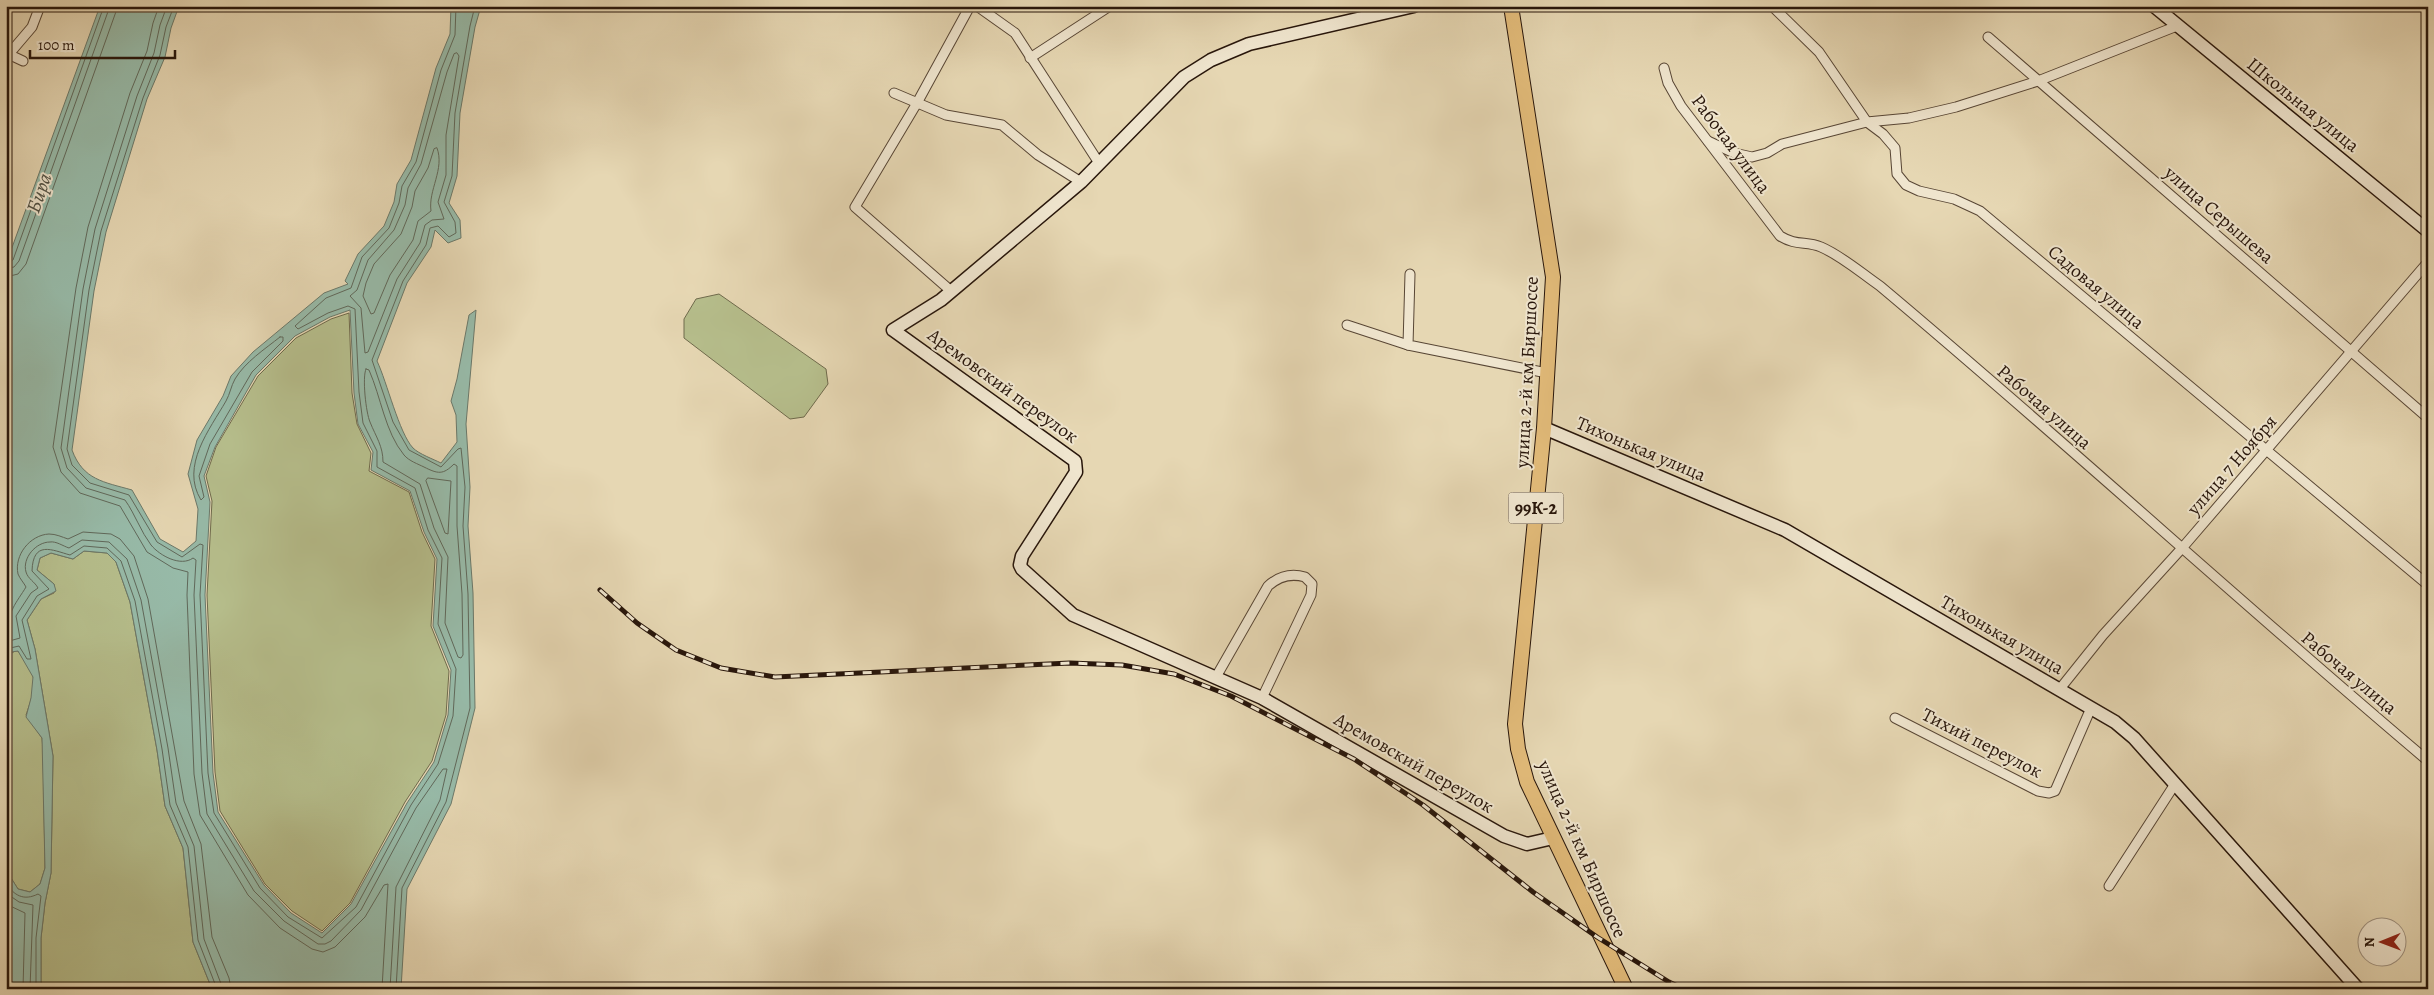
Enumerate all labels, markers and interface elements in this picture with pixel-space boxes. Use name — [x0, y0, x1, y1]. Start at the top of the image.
scale bar — [30, 28, 175, 60]
text: 100 m — [38, 35, 75, 55]
street label: Школьная улица — [2241, 51, 2365, 159]
street label: Рабочая улица — [1685, 89, 1777, 199]
street label: улица Серышева — [2158, 160, 2279, 270]
water label: Бира — [20, 169, 58, 217]
street label: Садовая улица — [2042, 239, 2150, 335]
street label: улица 2-й км Биршоссе — [1509, 275, 1545, 470]
street label: Аремовский переулок — [922, 322, 1084, 450]
street label: Рабочая улица — [1991, 359, 2097, 456]
street label: улица 7 Ноября — [2180, 409, 2283, 522]
street label: Тихонькая улица — [1572, 410, 1710, 488]
road number: 99К-2 — [1508, 492, 1564, 524]
street label: Тихонькая улица — [1936, 589, 2069, 681]
street label: Рабочая улица — [2296, 625, 2403, 721]
street label: Тихий переулок — [1917, 701, 2047, 785]
street label: Аремовский переулок — [1328, 706, 1499, 819]
street label: улица 2-й км Биршоссе — [1531, 755, 1633, 942]
north arrow — [2356, 918, 2406, 968]
text: N — [2360, 937, 2379, 947]

